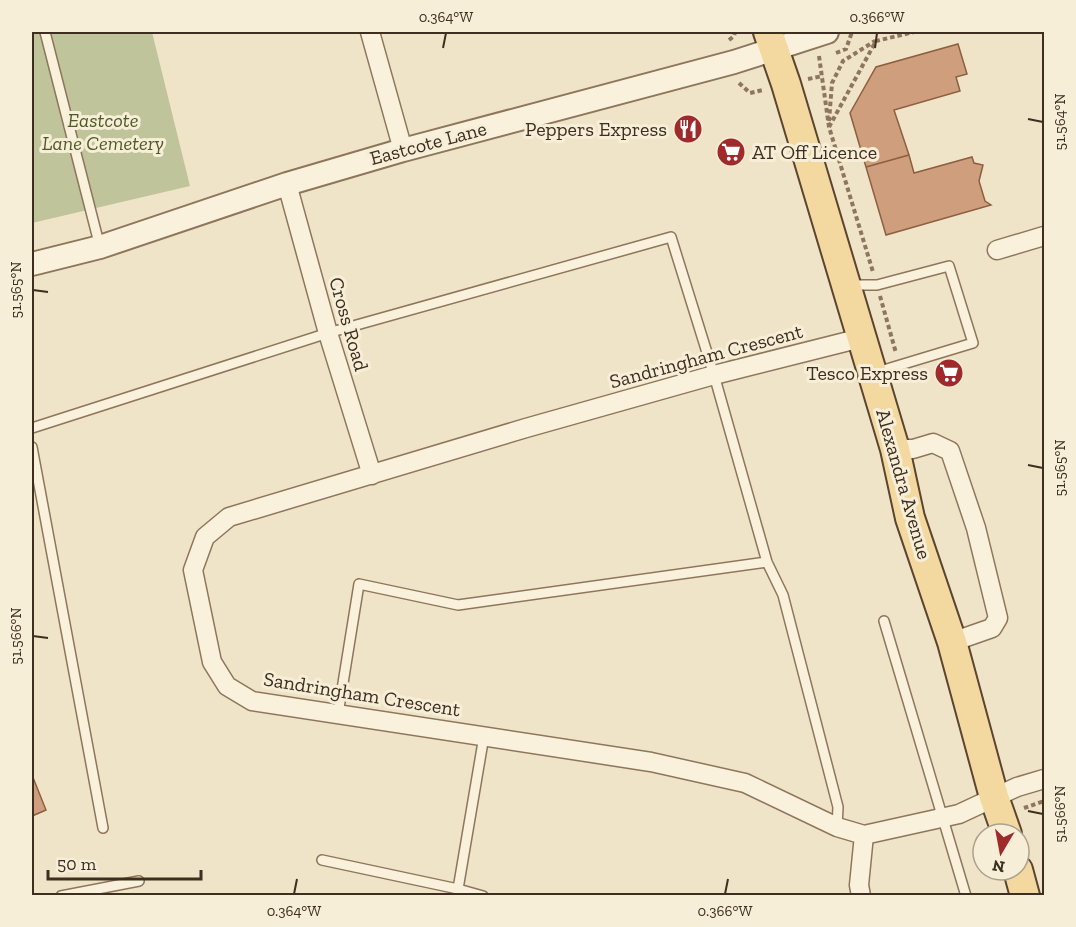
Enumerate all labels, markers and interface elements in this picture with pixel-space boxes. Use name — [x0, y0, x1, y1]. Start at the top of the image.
text: 0.364°W — [419, 8, 473, 26]
text: 0.366°W — [850, 8, 904, 26]
text: 51.564°N — [1051, 93, 1069, 151]
park label: Eastcote Lane Cemetery — [42, 108, 164, 155]
restaurant icon: Peppers Express — [672, 113, 704, 145]
street label: Eastcote Lane — [367, 116, 489, 170]
place label: Peppers Express — [525, 117, 667, 141]
supermarket icon: AT Off Licence — [715, 136, 747, 168]
place label: AT Off Licence — [752, 140, 877, 164]
text: 51.565°N — [7, 262, 25, 318]
street label: Cross Road — [324, 274, 374, 374]
street label: Sandringham Crescent — [607, 319, 806, 393]
supermarket icon: Tesco Express — [933, 357, 965, 389]
place label: Tesco Express — [806, 361, 928, 385]
street label: Alexandra Avenue — [871, 406, 937, 562]
text: 51.565°N — [1051, 440, 1069, 496]
text: 51.566°N — [7, 607, 25, 665]
street label: Sandringham Crescent — [262, 667, 463, 721]
text: 51.566°N — [1051, 785, 1069, 843]
north arrow — [971, 822, 1031, 882]
scale bar — [48, 843, 201, 881]
text: 50 m — [57, 853, 97, 875]
text: N — [991, 856, 1006, 877]
text: 0.364°W — [267, 902, 321, 920]
text: 0.366°W — [698, 902, 752, 920]

